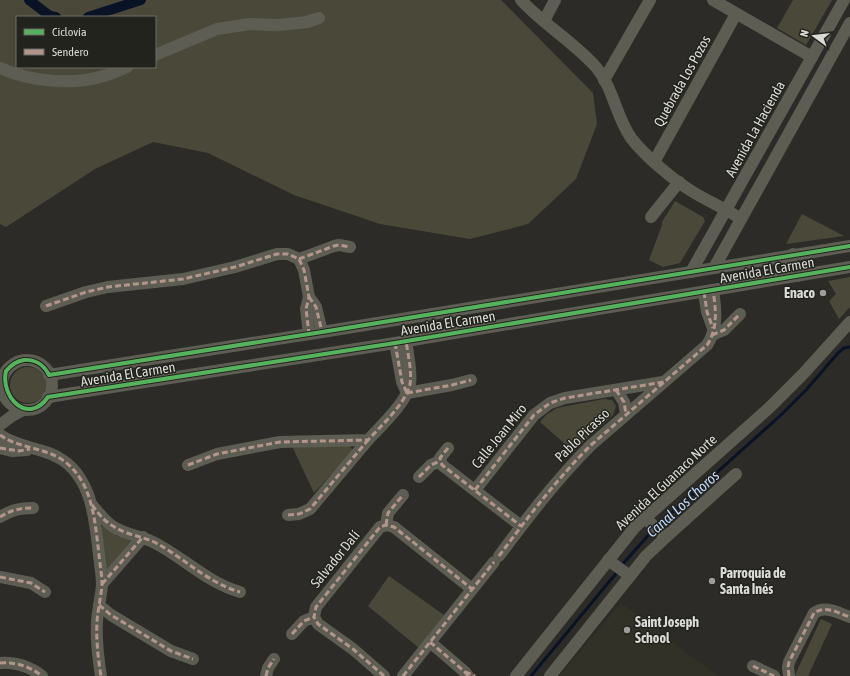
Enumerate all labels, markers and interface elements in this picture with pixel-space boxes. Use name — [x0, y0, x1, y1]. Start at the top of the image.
legend — [16, 16, 156, 68]
north arrow — [794, 16, 834, 56]
text: Ciclovía — [52, 25, 86, 39]
text: N — [798, 29, 811, 38]
street label: Quebrada Los Pozos — [650, 33, 714, 129]
text: Sendero — [52, 45, 89, 59]
street label: Avenida La Hacienda — [722, 78, 788, 180]
street label: Avenida El Carmen — [718, 254, 816, 286]
place label: Enaco — [784, 285, 815, 301]
marker: Enaco — [818, 288, 828, 298]
street label: Avenida El Carmen — [399, 308, 497, 338]
street label: Avenida El Carmen — [79, 359, 177, 389]
street label: Calle Joan Miro — [468, 401, 530, 471]
street label: Pablo Picasso — [551, 405, 613, 465]
street label: Avenida El Guanaco Norte — [612, 431, 720, 533]
water label: Canal Los Choros — [643, 467, 722, 541]
street label: Salvador Dalí — [307, 527, 363, 591]
place label: Parroquia de Santa Inés — [720, 565, 786, 597]
marker: Parroquia de Santa Inés — [707, 576, 717, 586]
place label: Saint Joseph School — [635, 614, 699, 646]
marker: Saint Joseph School — [622, 625, 632, 635]

